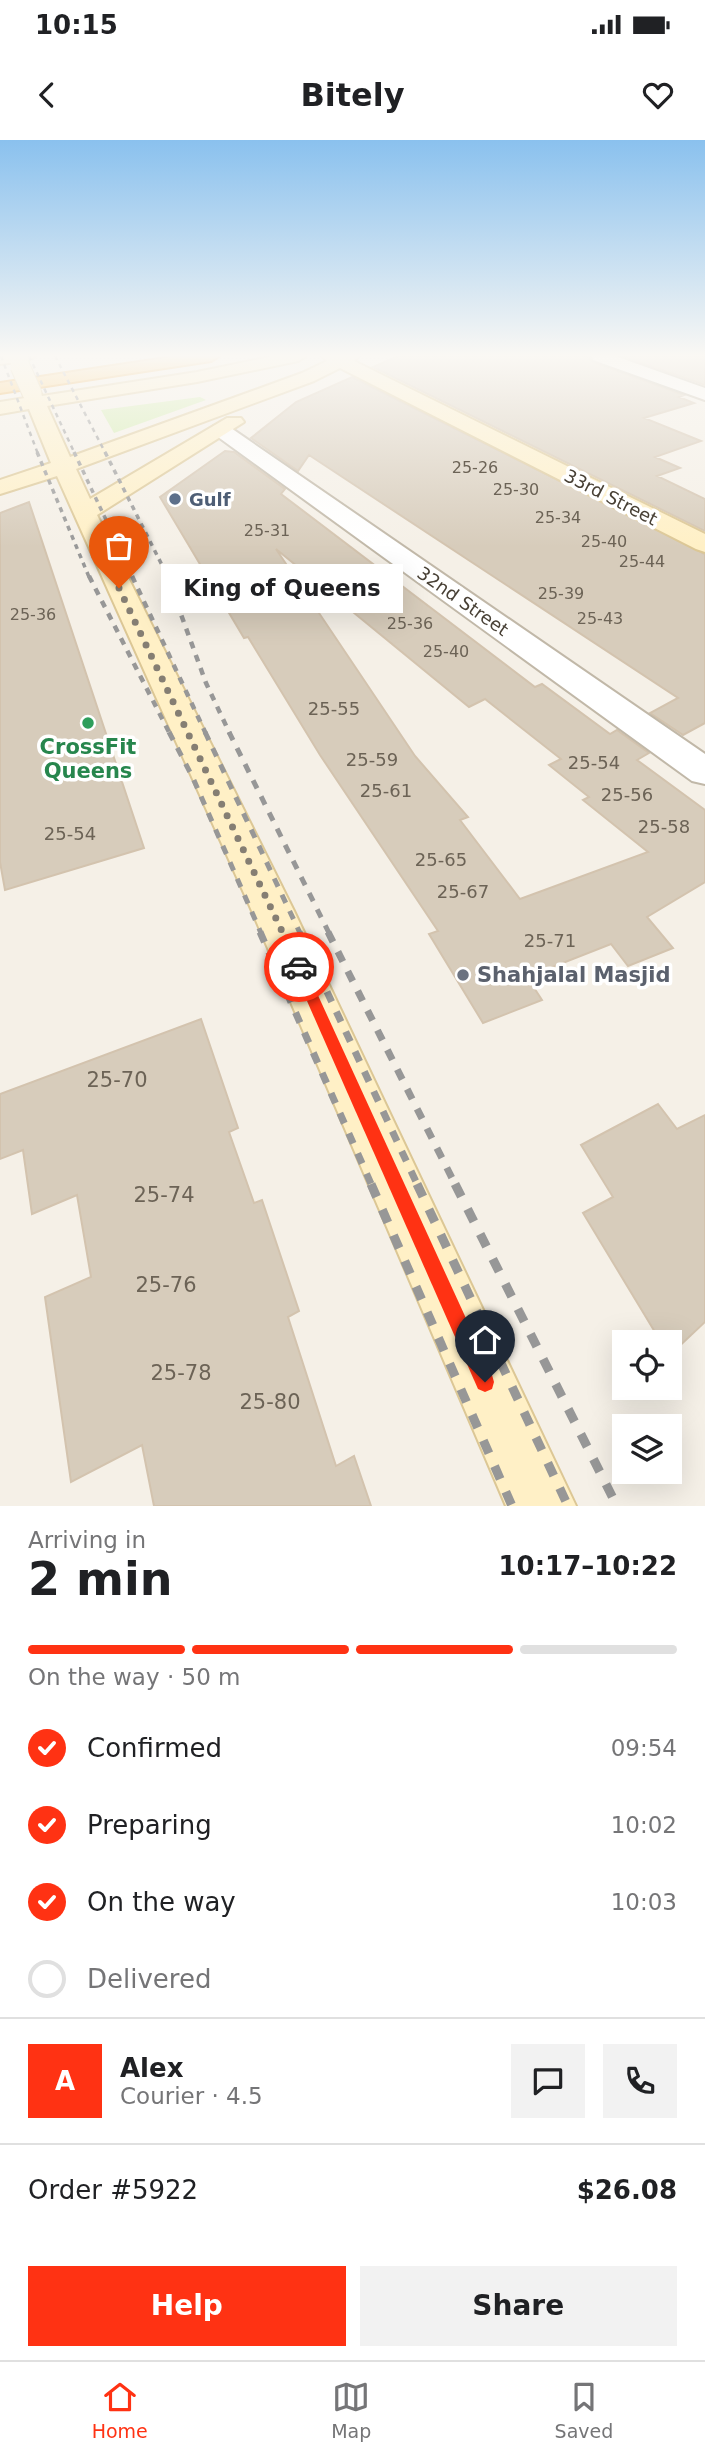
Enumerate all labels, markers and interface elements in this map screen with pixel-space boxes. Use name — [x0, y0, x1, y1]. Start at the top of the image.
text: 10:15 — [35, 10, 118, 40]
icon: back — [28, 76, 66, 114]
text: Bitely — [300, 76, 405, 114]
icon: heart — [639, 76, 677, 114]
house number: 25-26 — [452, 458, 498, 477]
street label: 33rd Street — [561, 465, 661, 529]
house number: 25-30 — [493, 480, 539, 499]
place label: Gulf — [189, 489, 231, 510]
marker: Gulf — [167, 491, 183, 507]
house number: 25-34 — [535, 508, 581, 527]
pin — [89, 516, 149, 588]
house number: 25-31 — [244, 521, 290, 540]
icon: bag — [100, 527, 138, 565]
house number: 25-40 — [581, 532, 627, 551]
house number: 25-44 — [619, 552, 665, 571]
street label: 32nd Street — [413, 562, 513, 640]
callout: King of Queens — [161, 564, 402, 612]
text: King of Queens — [183, 575, 381, 601]
house number: 25-39 — [538, 584, 584, 603]
house number: 25-36 — [10, 605, 56, 624]
house number: 25-43 — [577, 609, 623, 628]
house number: 25-36 — [387, 614, 433, 633]
house number: 25-40 — [423, 642, 469, 661]
house number: 25-55 — [308, 698, 360, 719]
marker: CrossFit Queens — [80, 715, 96, 731]
place label: CrossFit Queens — [40, 735, 136, 783]
house number: 25-59 — [346, 749, 398, 770]
house number: 25-54 — [568, 752, 620, 773]
house number: 25-61 — [360, 780, 412, 801]
house number: 25-56 — [601, 784, 653, 805]
house number: 25-58 — [638, 816, 690, 837]
house number: 25-54 — [44, 823, 96, 844]
house number: 25-65 — [415, 849, 467, 870]
house number: 25-67 — [437, 881, 489, 902]
house number: 25-71 — [524, 930, 576, 951]
courier — [264, 932, 334, 1002]
icon: car — [280, 948, 318, 986]
place label: Shahjalal Masjid — [477, 963, 670, 987]
marker: Shahjalal Masjid — [455, 967, 471, 983]
house number: 25-70 — [86, 1068, 148, 1092]
house number: 25-74 — [133, 1183, 195, 1207]
house number: 25-76 — [135, 1273, 197, 1297]
pin — [455, 1310, 515, 1382]
icon: home — [466, 1321, 504, 1359]
map controls — [612, 1330, 682, 1484]
button: locate — [612, 1330, 682, 1400]
house number: 25-78 — [150, 1361, 212, 1385]
house number: 25-80 — [239, 1390, 301, 1414]
button: layers — [612, 1414, 682, 1484]
text: Arriving in — [28, 1527, 146, 1553]
text: 10:17–10:22 — [498, 1551, 677, 1581]
text: 2 min — [28, 1552, 172, 1606]
text: On the way · 50 m — [28, 1664, 240, 1690]
icon: check — [28, 1729, 66, 1767]
text: Confirmed — [87, 1733, 222, 1763]
text: 09:54 — [611, 1735, 677, 1761]
icon: check — [28, 1806, 66, 1844]
text: Preparing — [87, 1810, 212, 1840]
text: 10:02 — [611, 1812, 677, 1838]
icon: check — [28, 1883, 66, 1921]
text: On the way — [87, 1887, 236, 1917]
text: 10:03 — [611, 1889, 677, 1915]
text: Delivered — [87, 1964, 211, 1994]
button: chat — [511, 2044, 585, 2118]
button: phone — [603, 2044, 677, 2118]
text: Alex — [120, 2053, 183, 2083]
text: A — [55, 2066, 75, 2096]
text: Courier · 4.5 — [120, 2083, 263, 2109]
text: Order #5922 — [28, 2175, 198, 2205]
text: $26.08 — [577, 2175, 677, 2205]
button: Help — [28, 2266, 346, 2346]
button: Share — [360, 2266, 677, 2346]
tab: Home — [92, 2378, 148, 2442]
tab: Map — [331, 2378, 371, 2442]
tab: Saved — [555, 2378, 613, 2442]

